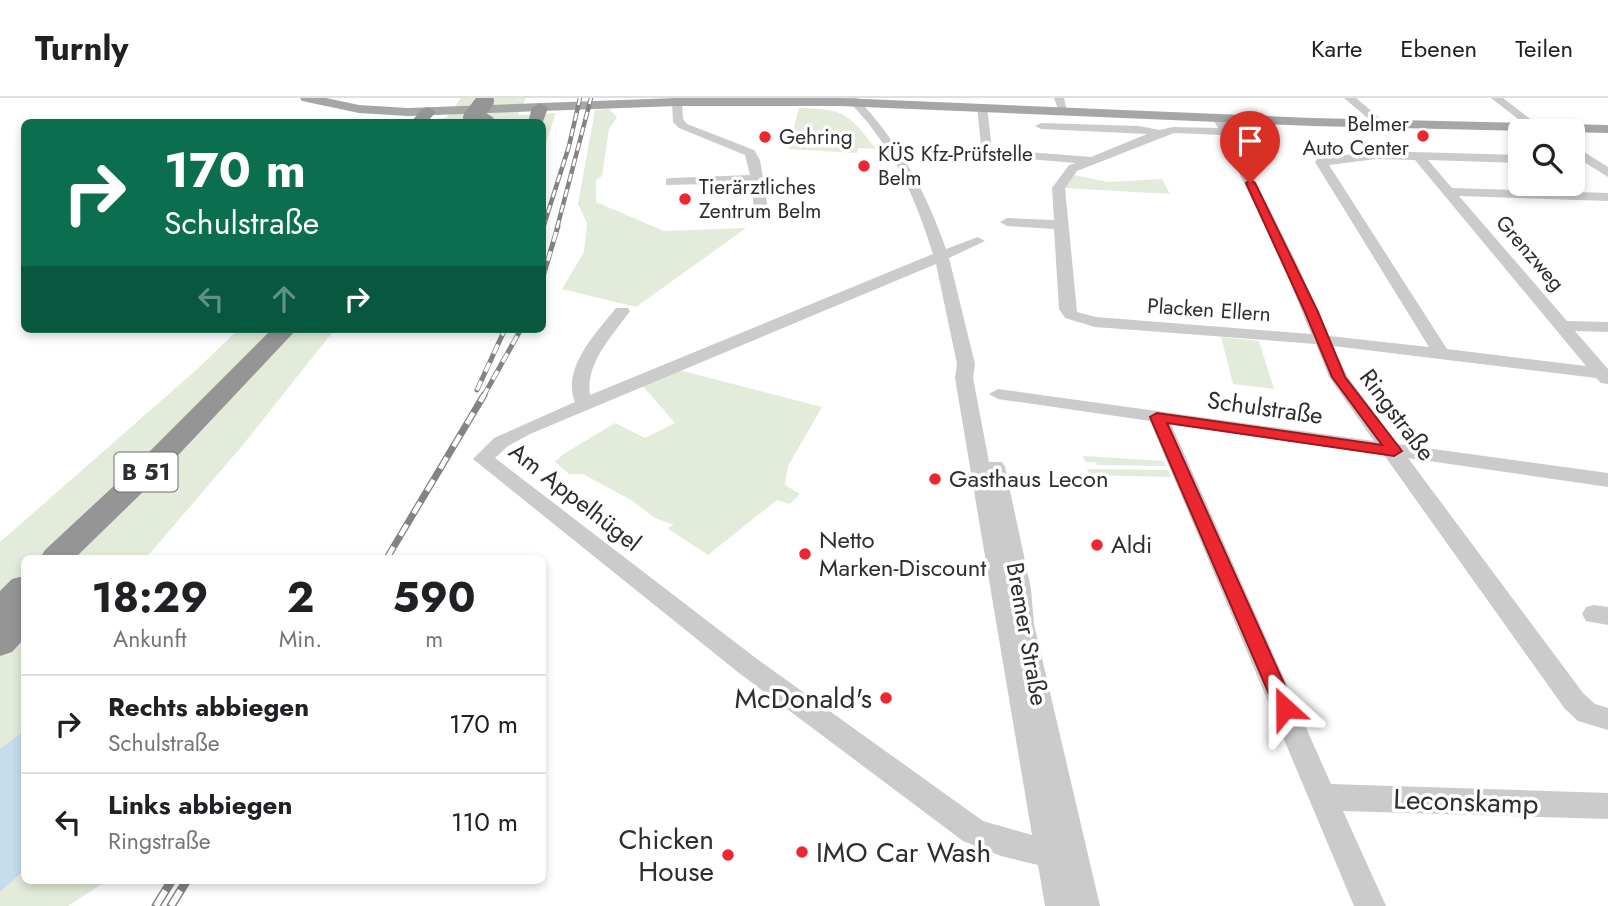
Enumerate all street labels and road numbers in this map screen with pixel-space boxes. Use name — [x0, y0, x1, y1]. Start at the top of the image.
street label: Grenzweg — [1489, 209, 1571, 297]
street label: Placken Ellern — [1146, 291, 1272, 329]
street label: Ringstraße — [1351, 361, 1444, 468]
street label: Schulstraße — [1205, 382, 1325, 433]
street label: Am Appelhügel — [502, 434, 649, 560]
road number: B 51 — [114, 452, 178, 492]
street label: Bremer Straße — [998, 560, 1057, 708]
street label: Leconskamp — [1393, 778, 1539, 825]

